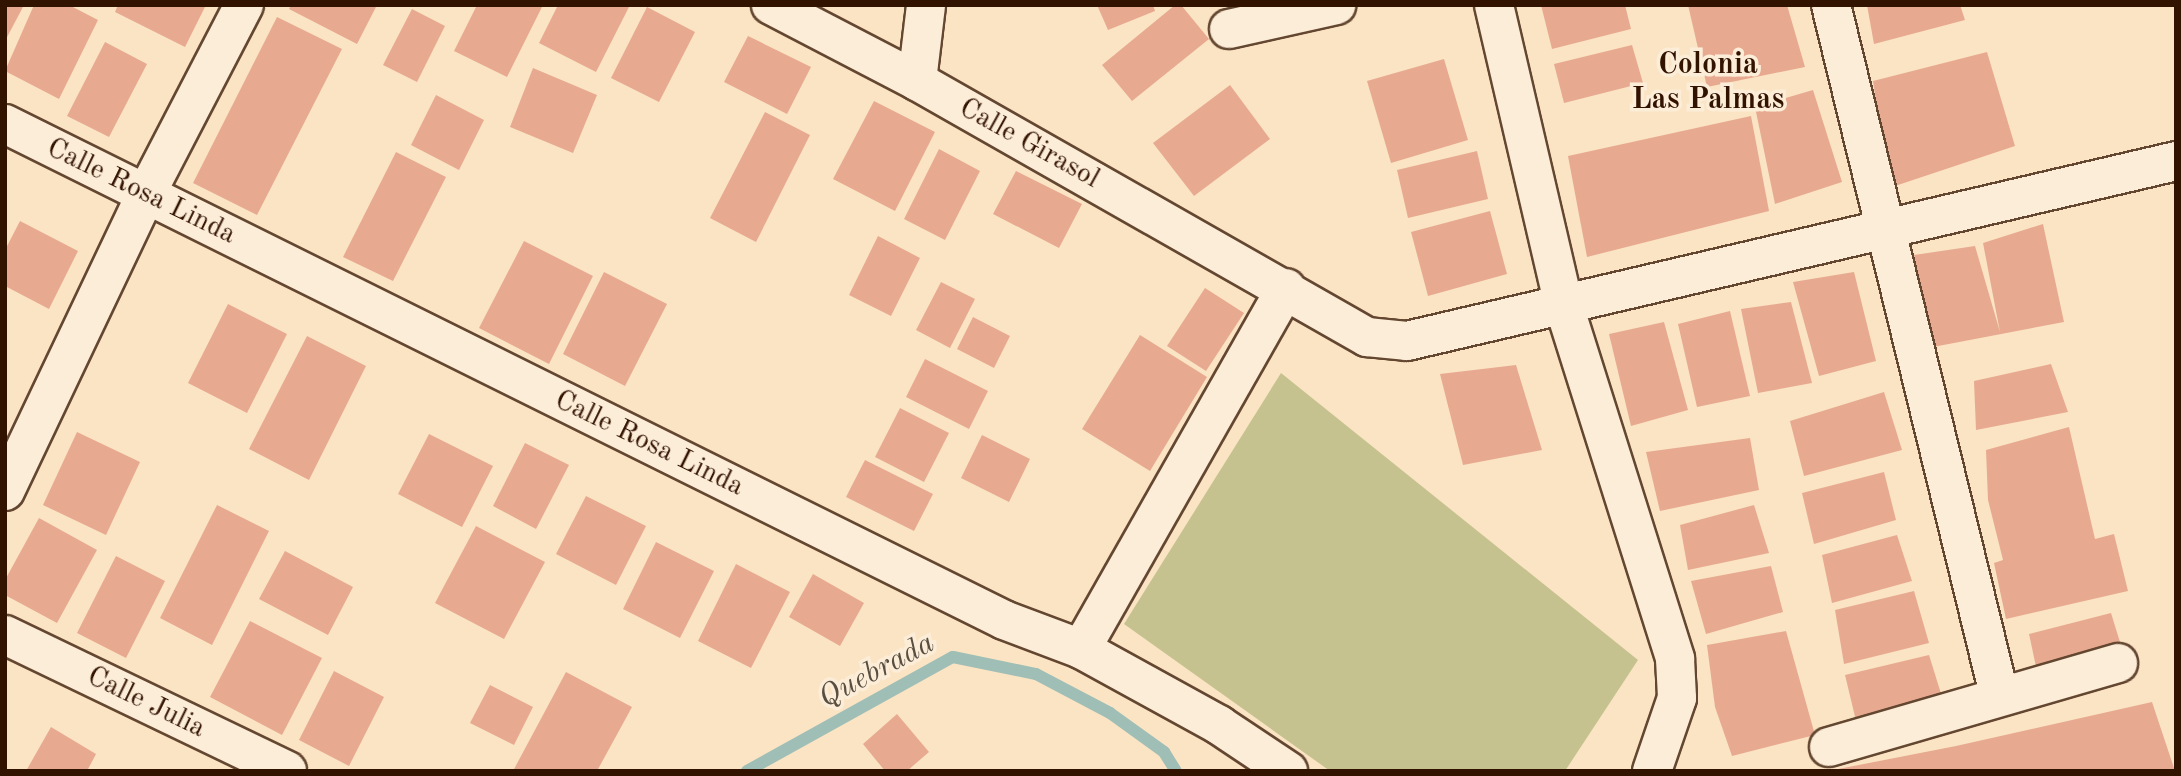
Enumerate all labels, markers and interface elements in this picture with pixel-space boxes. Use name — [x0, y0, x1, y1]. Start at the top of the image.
district label: Colonia Las Palmas — [1632, 47, 1784, 118]
street label: Calle Girasol — [953, 92, 1105, 196]
street label: Calle Rosa Linda — [41, 132, 241, 252]
street label: Calle Rosa Linda — [549, 384, 749, 504]
water label: Quebrada — [813, 626, 941, 716]
street label: Calle Julia — [81, 660, 211, 746]

